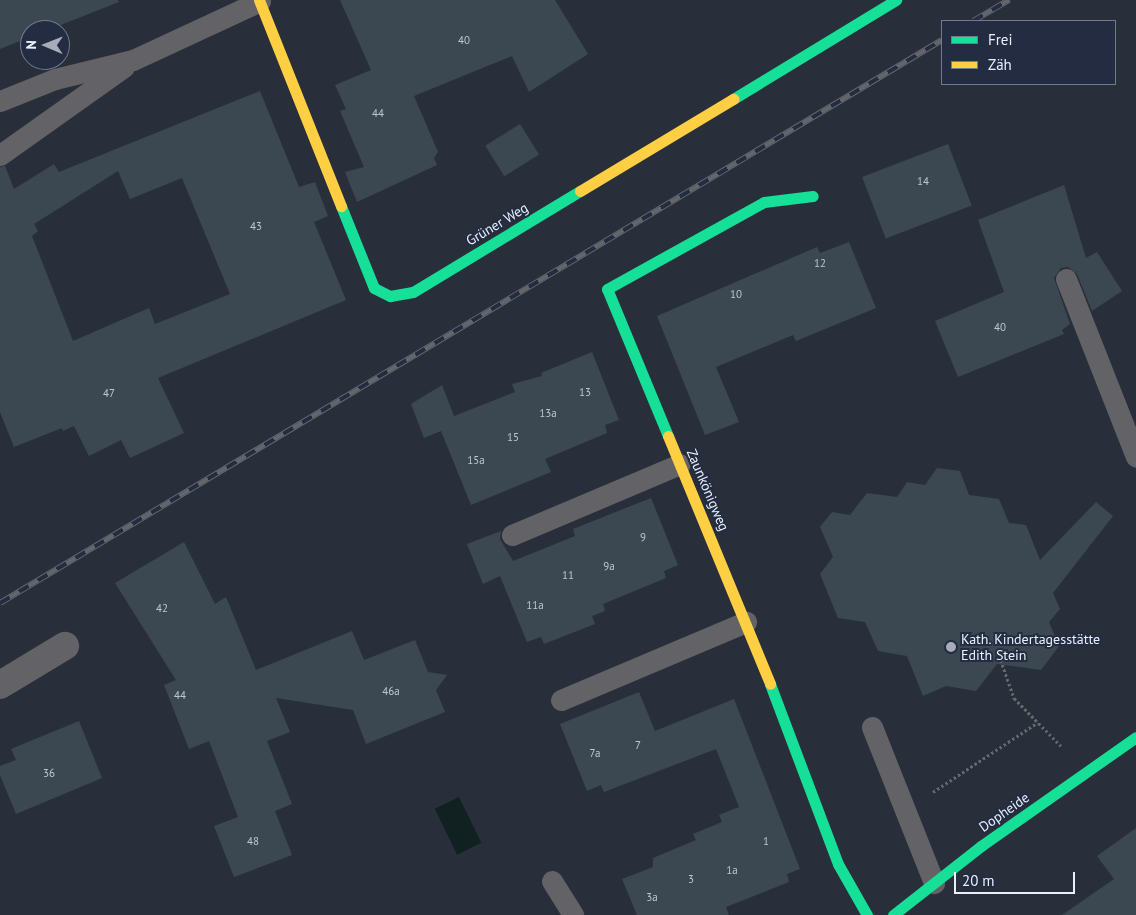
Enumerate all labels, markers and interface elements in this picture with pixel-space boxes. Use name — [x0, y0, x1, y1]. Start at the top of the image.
north arrow — [20, 20, 70, 70]
legend — [941, 20, 1116, 85]
text: Frei — [988, 30, 1013, 49]
house number: 40 — [458, 33, 470, 47]
text: N — [22, 40, 40, 50]
text: Zäh — [988, 55, 1012, 74]
house number: 44 — [372, 106, 384, 120]
house number: 14 — [917, 174, 929, 188]
street label: Grüner Weg — [463, 199, 531, 249]
house number: 43 — [250, 219, 262, 233]
house number: 12 — [814, 256, 826, 270]
house number: 10 — [730, 287, 742, 301]
house number: 40 — [994, 320, 1006, 334]
house number: 13 — [579, 385, 591, 399]
house number: 47 — [103, 386, 115, 400]
house number: 13a — [539, 406, 557, 420]
house number: 15 — [507, 430, 519, 444]
street label: Zaunkönigweg — [683, 447, 733, 533]
house number: 15a — [467, 453, 485, 467]
house number: 9 — [640, 530, 646, 544]
house number: 9a — [603, 559, 615, 573]
house number: 11 — [562, 568, 574, 582]
house number: 11a — [526, 598, 544, 612]
house number: 42 — [156, 601, 168, 615]
place label: Kath. Kindertagesstätte Edith Stein — [961, 631, 1101, 664]
marker: Kath. Kindertagesstätte Edith Stein — [945, 641, 957, 653]
house number: 46a — [382, 684, 400, 698]
house number: 44 — [174, 688, 186, 702]
house number: 7 — [635, 738, 641, 752]
house number: 7a — [590, 746, 600, 760]
house number: 36 — [43, 766, 55, 780]
street label: Dopheide — [976, 789, 1032, 835]
house number: 48 — [247, 834, 259, 848]
house number: 1 — [763, 834, 769, 848]
scale bar — [956, 862, 1077, 894]
house number: 1a — [726, 863, 738, 877]
text: 20 m — [962, 871, 995, 890]
house number: 3 — [688, 872, 694, 886]
house number: 3a — [646, 890, 658, 904]

